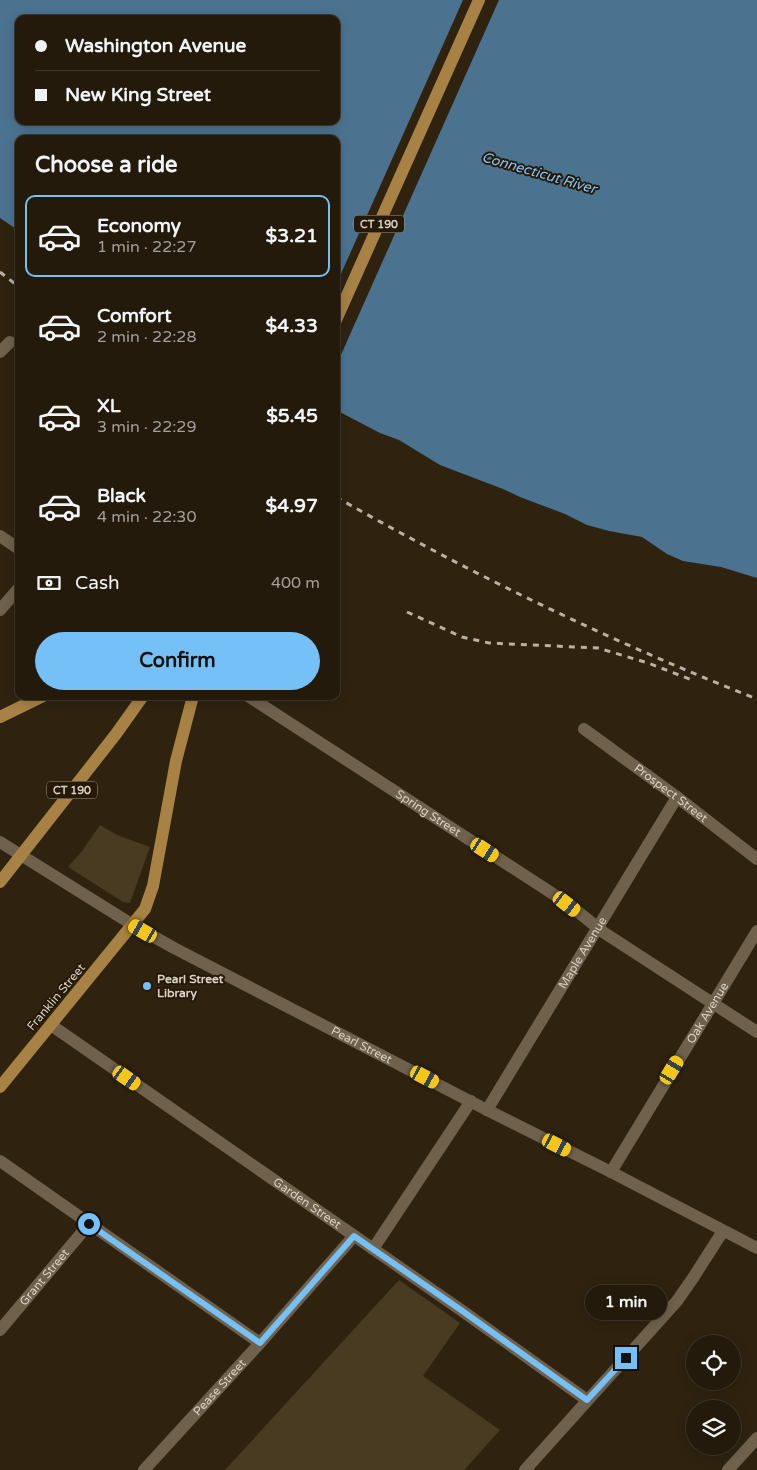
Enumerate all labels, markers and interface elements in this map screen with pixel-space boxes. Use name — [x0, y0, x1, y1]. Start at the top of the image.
text: Washington Avenue — [65, 35, 246, 57]
text: New King Street — [65, 84, 211, 106]
water label: Connecticut River — [480, 149, 600, 198]
text: Choose a ride — [35, 152, 178, 178]
icon: car — [37, 214, 82, 259]
text: Economy — [97, 215, 181, 237]
road number: CT 190 — [354, 215, 404, 232]
text: $3.21 — [266, 225, 318, 247]
text: 1 min · 22:27 — [97, 237, 196, 257]
icon: car — [37, 304, 82, 349]
text: Comfort — [97, 305, 171, 327]
text: $4.33 — [266, 315, 318, 337]
text: 2 min · 22:28 — [97, 327, 196, 347]
icon: car — [37, 394, 82, 439]
text: XL — [97, 395, 121, 417]
text: $5.45 — [266, 405, 318, 427]
text: 3 min · 22:29 — [97, 417, 196, 437]
icon: car — [37, 484, 82, 529]
text: Black — [97, 485, 146, 507]
text: $4.97 — [266, 495, 318, 517]
text: 4 min · 22:30 — [97, 507, 196, 527]
icon: cash — [35, 569, 63, 597]
text: Cash — [75, 572, 120, 594]
text: 400 m — [271, 573, 320, 593]
button: Confirm — [35, 632, 320, 690]
street label: Prospect Street — [631, 761, 711, 825]
road number: CT 190 — [47, 782, 97, 798]
street label: Spring Street — [393, 787, 464, 839]
car — [468, 836, 501, 864]
car — [550, 889, 583, 919]
street label: Maple Avenue — [555, 914, 610, 991]
car — [126, 917, 159, 945]
street label: Franklin Street — [24, 960, 88, 1033]
place label: Pearl Street Library — [157, 972, 224, 1001]
marker: Pearl Street Library — [141, 980, 153, 992]
street label: Oak Avenue — [684, 980, 731, 1046]
street label: Pearl Street — [329, 1024, 395, 1067]
car — [657, 1053, 686, 1087]
car — [110, 1063, 143, 1093]
car — [408, 1063, 441, 1091]
car — [540, 1132, 573, 1158]
street label: Garden Street — [271, 1175, 344, 1232]
route start — [78, 1213, 100, 1235]
street label: Grant Street — [17, 1246, 72, 1308]
callout: 1 min — [585, 1286, 667, 1320]
text: 1 min — [605, 1292, 647, 1312]
map controls — [686, 1335, 741, 1455]
button: locate — [686, 1335, 741, 1390]
route end — [615, 1347, 637, 1369]
street label: Pease Street — [190, 1356, 249, 1418]
button: layers — [686, 1400, 741, 1455]

